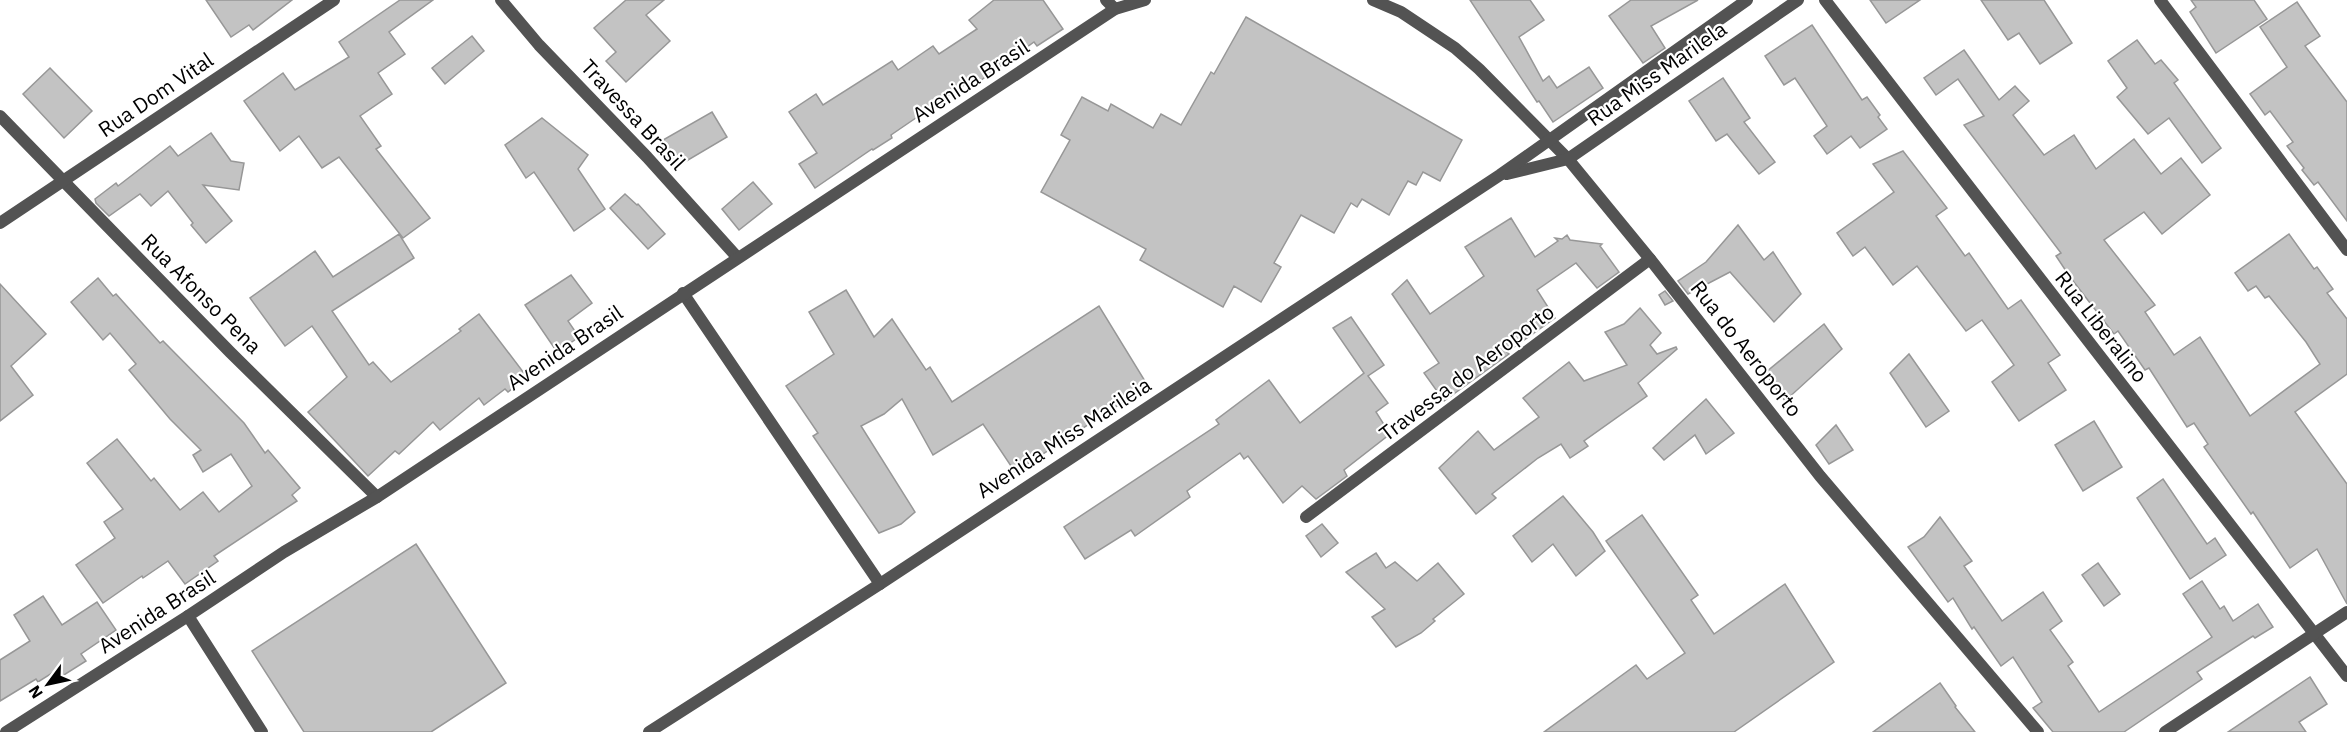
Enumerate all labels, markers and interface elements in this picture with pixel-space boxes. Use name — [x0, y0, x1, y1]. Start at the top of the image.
street label: Rua Miss Marilela — [1581, 15, 1732, 132]
street label: Avenida Brasil — [907, 32, 1035, 128]
street label: Rua Dom Vital — [92, 45, 219, 143]
street label: Travessa Brasil — [575, 53, 692, 176]
street label: Rua Afonso Pena — [135, 227, 268, 360]
street label: Rua Liberalino — [2049, 265, 2154, 388]
street label: Rua do Aeroporto — [1685, 275, 1809, 422]
street label: Travessa do Aeroporto — [1373, 297, 1559, 447]
street label: Avenida Brasil — [501, 298, 628, 396]
street label: Avenida Miss Marileia — [971, 370, 1156, 504]
street label: Avenida Brasil — [93, 563, 221, 659]
north arrow — [18, 654, 78, 714]
text: N — [24, 682, 47, 702]

